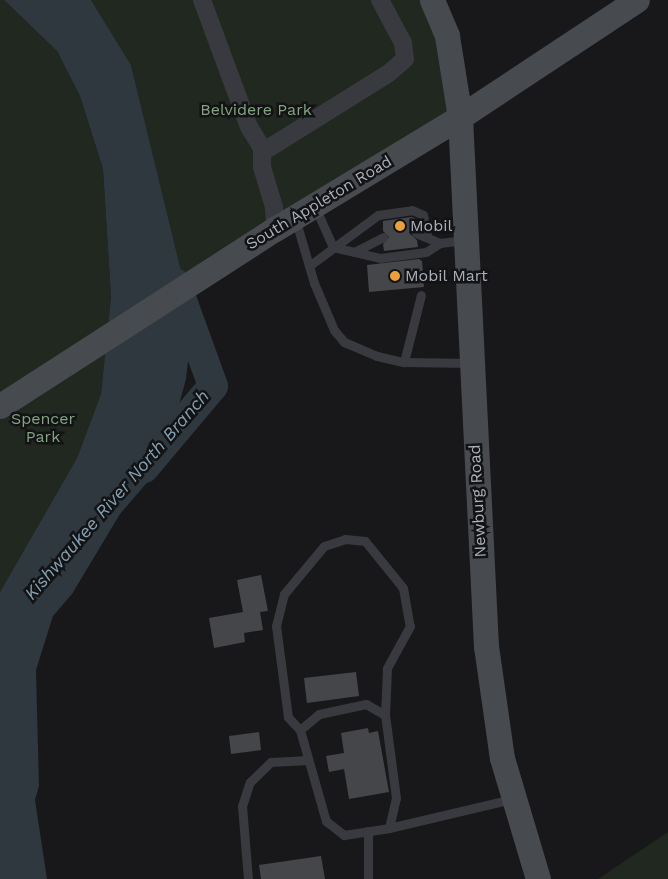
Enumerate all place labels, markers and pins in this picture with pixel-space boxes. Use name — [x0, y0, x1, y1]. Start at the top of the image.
place label: Mobil — [410, 216, 452, 236]
marker: Mobil — [394, 220, 406, 232]
place label: Mobil Mart — [405, 266, 488, 286]
marker: Mobil Mart — [389, 270, 401, 282]

